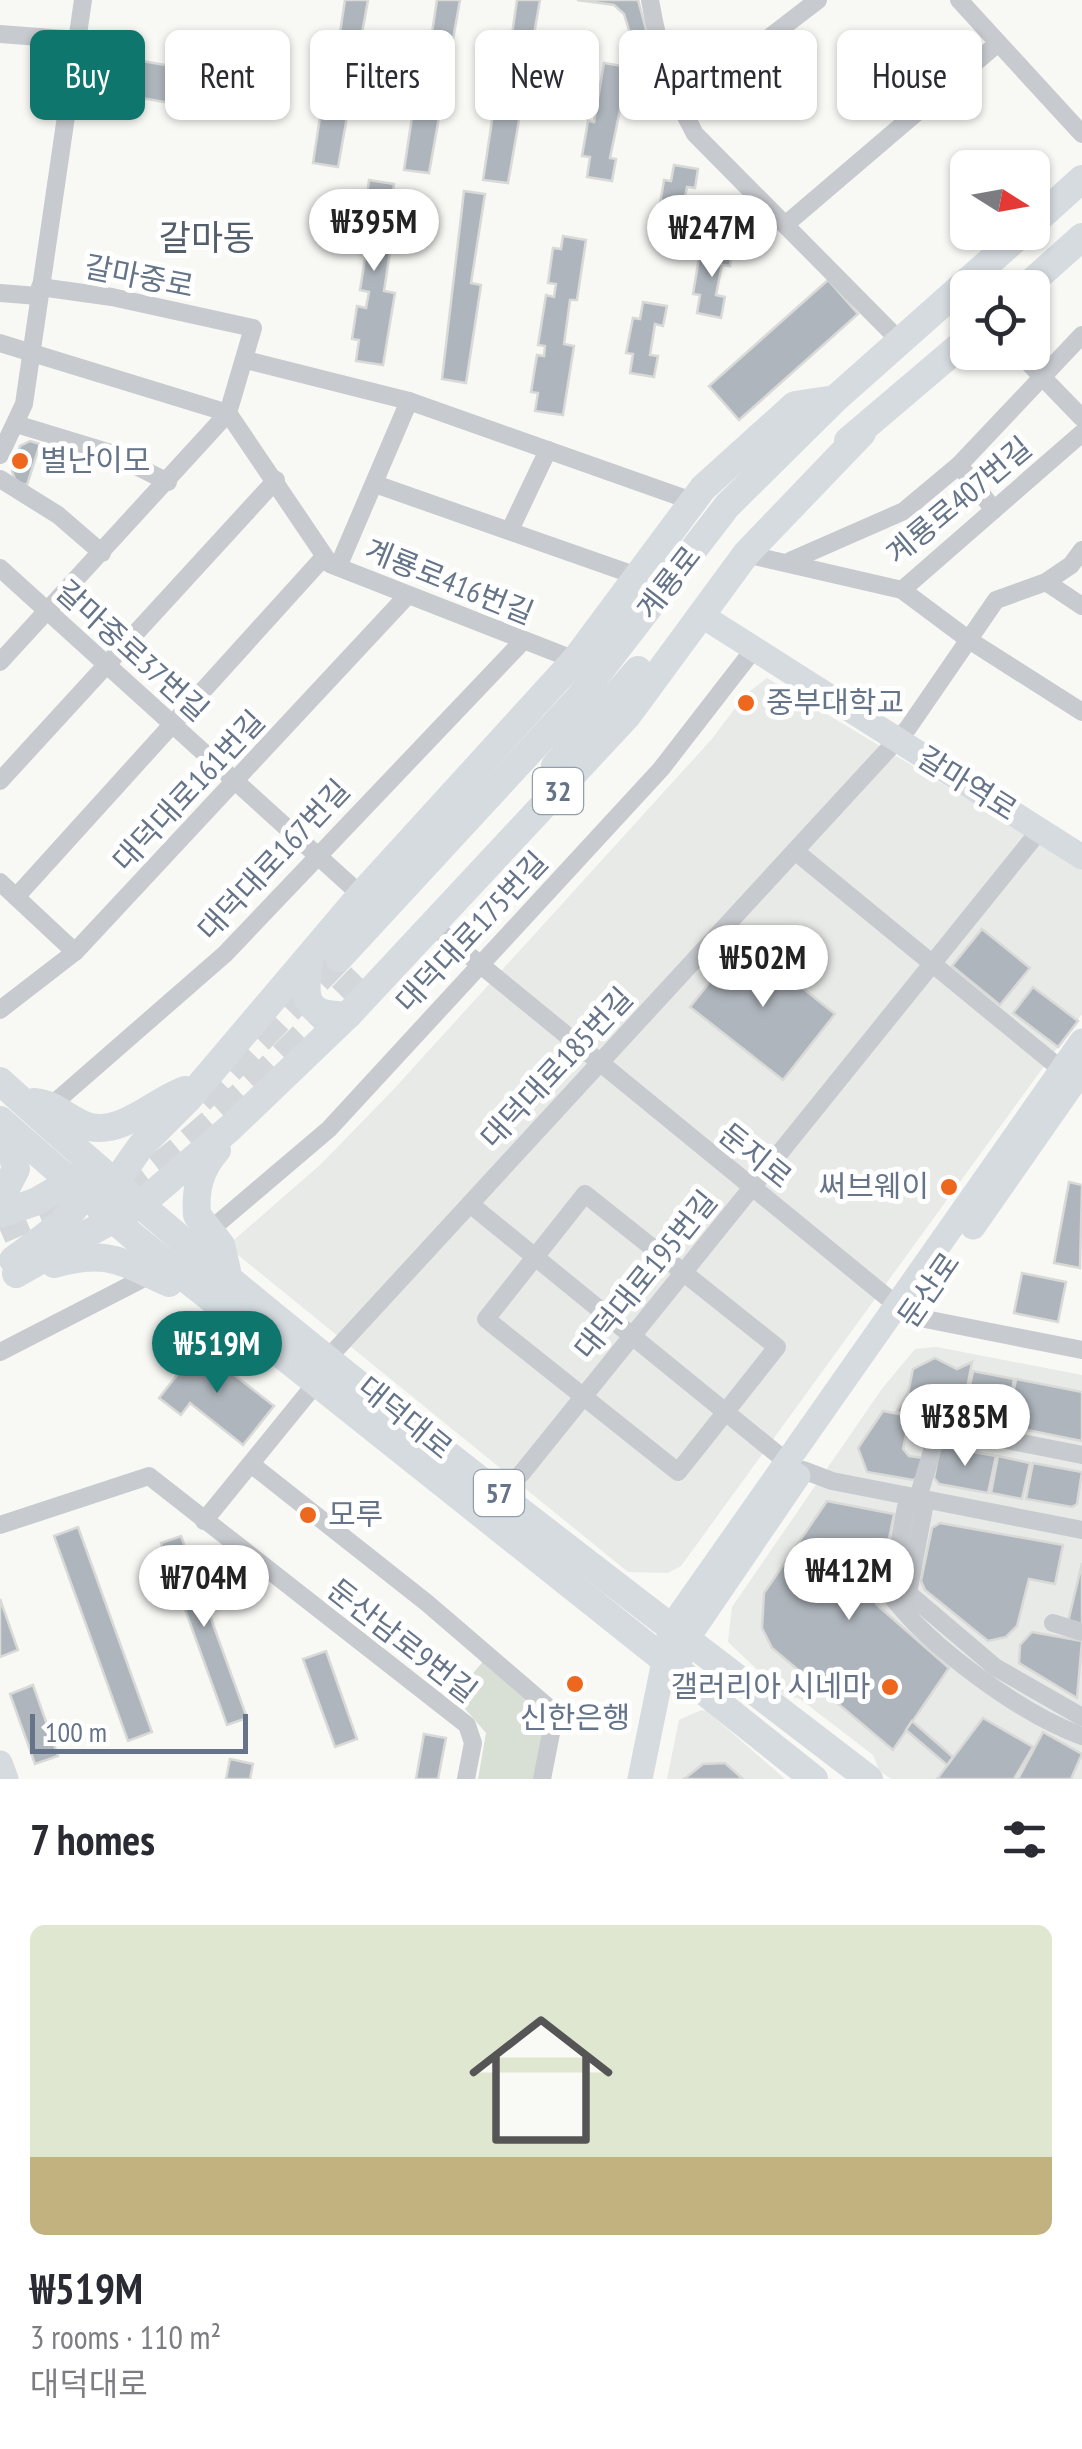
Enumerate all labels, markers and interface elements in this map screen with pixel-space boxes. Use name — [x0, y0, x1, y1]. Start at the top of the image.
chip: Buy — [30, 30, 145, 120]
chip: Rent — [165, 30, 290, 120]
chip: Filters — [310, 30, 455, 120]
chip: New — [475, 30, 599, 120]
chip: Apartment — [619, 30, 817, 120]
chip: House — [837, 30, 982, 120]
north arrow — [950, 150, 1050, 250]
map controls — [950, 150, 1050, 370]
pin: ₩395M — [304, 189, 444, 274]
pin: ₩247M — [642, 195, 782, 280]
text: ₩395M — [331, 200, 417, 242]
text: ₩247M — [669, 206, 755, 248]
district label: 갈마동 — [159, 214, 255, 260]
street label: 갈마중로 — [81, 246, 197, 305]
button: locate — [950, 270, 1050, 370]
street label: 계룡로407번길 — [877, 428, 1039, 572]
place label: 별난이모 — [40, 440, 150, 479]
marker: 별난이모 — [9, 450, 31, 472]
street label: 계룡로416번길 — [360, 529, 540, 632]
street label: 계룡로 — [627, 537, 709, 627]
street label: 갈마중로37번길 — [48, 571, 218, 729]
place label: 중부대학교 — [766, 682, 904, 721]
marker: 중부대학교 — [735, 692, 757, 714]
street label: 대덕대로161번길 — [103, 701, 272, 879]
street label: 갈마역로 — [911, 737, 1025, 829]
road number: 32 — [533, 768, 583, 814]
street label: 대덕대로167번길 — [188, 770, 357, 948]
street label: 대덕대로175번길 — [386, 842, 555, 1020]
pin: ₩502M — [693, 925, 833, 1010]
text: ₩502M — [720, 936, 806, 978]
street label: 대덕대로185번길 — [471, 978, 640, 1156]
street label: 둔지로 — [711, 1114, 800, 1196]
place label: 써브웨이 — [819, 1166, 929, 1205]
marker: 써브웨이 — [938, 1176, 960, 1198]
street label: 대덕대로195번길 — [565, 1182, 725, 1366]
street label: 둔산로 — [888, 1244, 967, 1334]
pin: ₩519M — [147, 1311, 287, 1396]
text: ₩519M — [174, 1322, 260, 1364]
street label: 대덕대로 — [351, 1367, 461, 1467]
pin: ₩385M — [895, 1384, 1035, 1469]
text: ₩385M — [922, 1395, 1008, 1437]
road number: 57 — [474, 1470, 524, 1516]
place label: 모루 — [328, 1494, 383, 1533]
marker: 모루 — [297, 1504, 319, 1526]
pin: ₩412M — [779, 1538, 919, 1623]
pin: ₩704M — [134, 1545, 274, 1630]
text: ₩412M — [806, 1549, 892, 1591]
text: ₩704M — [161, 1556, 247, 1598]
street label: 둔산남로9번길 — [320, 1569, 485, 1710]
place label: 갤러리아 시네마 — [670, 1666, 870, 1705]
marker: 신한은행 — [564, 1673, 586, 1695]
marker: 갤러리아 시네마 — [879, 1676, 901, 1698]
place label: 신한은행 — [520, 1697, 630, 1736]
scale bar — [30, 1709, 248, 1754]
text: 100 m — [45, 1713, 107, 1750]
text: 7 homes — [30, 1812, 155, 1867]
icon: filters — [997, 1812, 1052, 1867]
icon: home — [451, 1990, 631, 2170]
text: ₩519M — [30, 2261, 143, 2316]
text: 3 rooms · 110 m² — [30, 2316, 221, 2358]
text: 대덕대로 — [30, 2362, 148, 2404]

